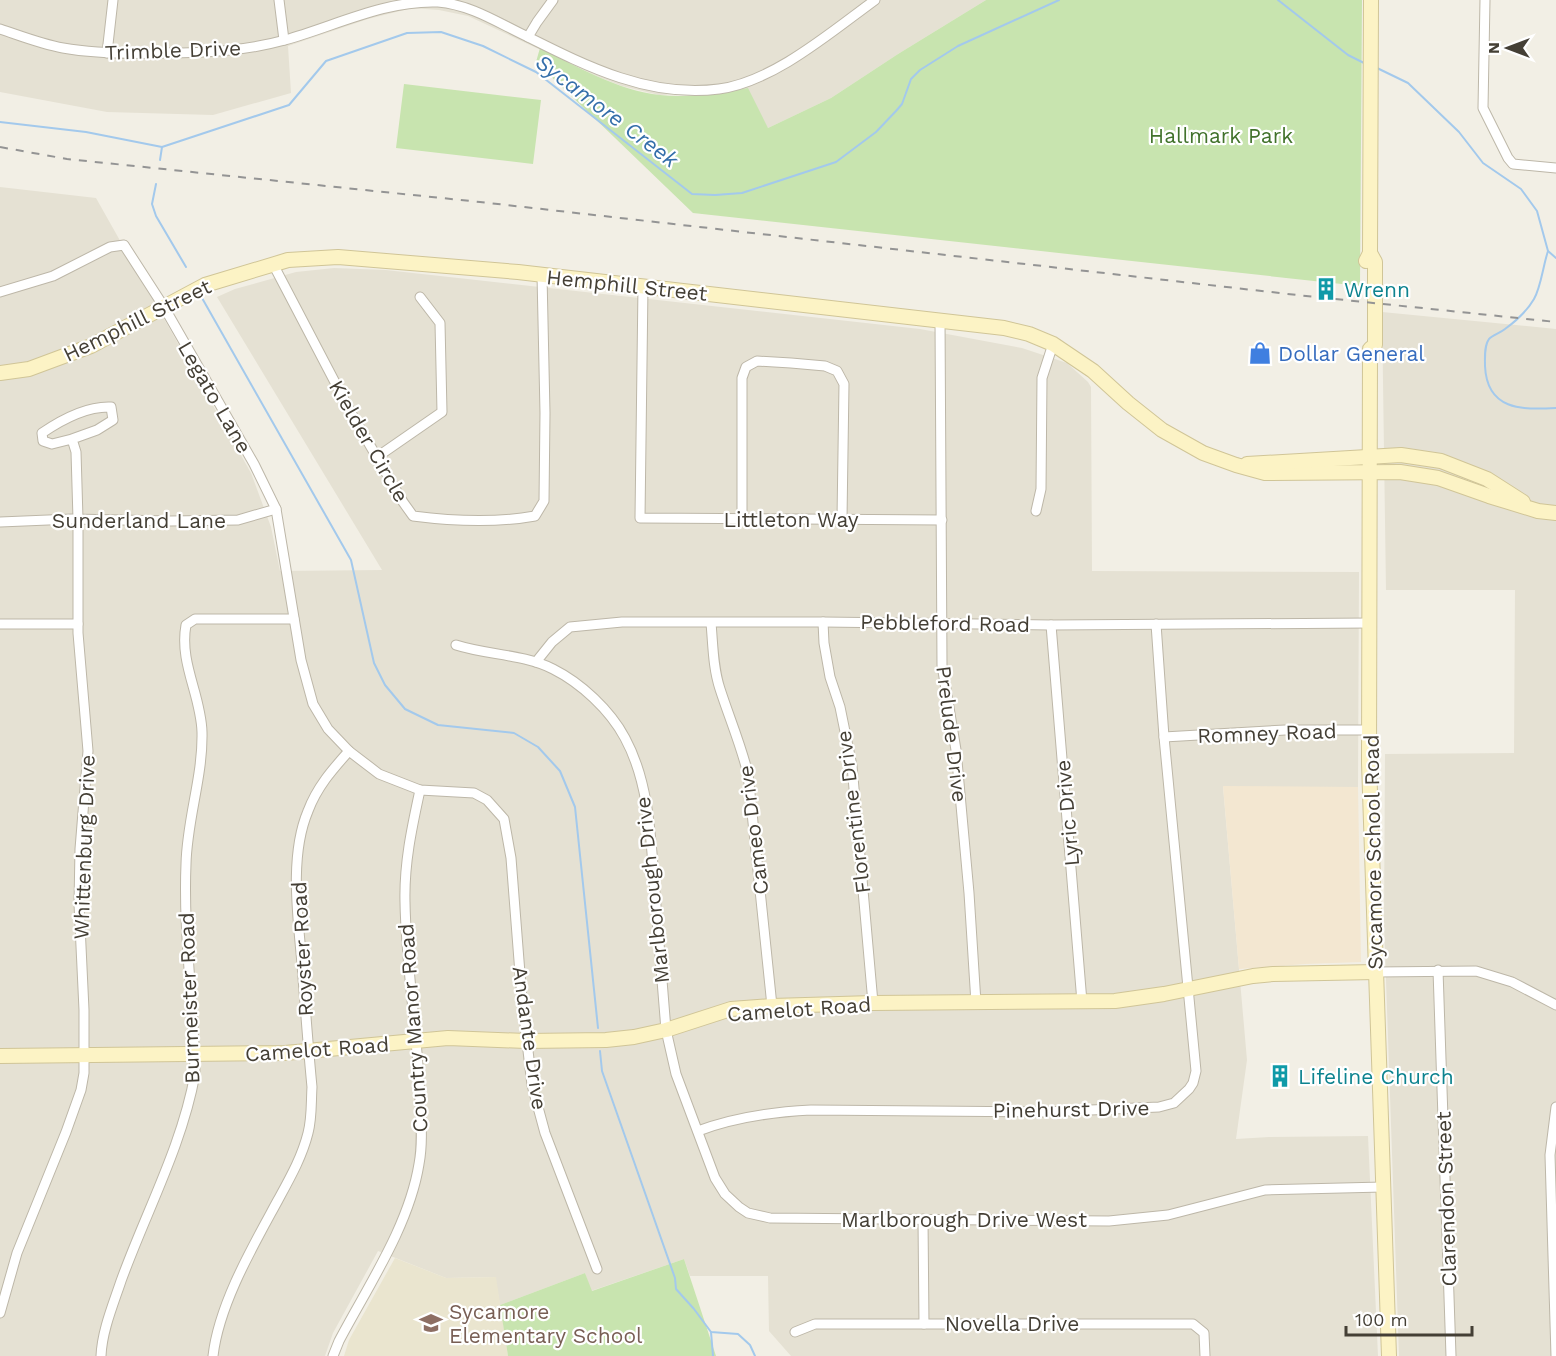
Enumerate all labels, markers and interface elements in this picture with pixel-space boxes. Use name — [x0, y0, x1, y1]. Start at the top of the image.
north arrow — [1478, 18, 1538, 78]
street label: Trimble Drive — [104, 35, 242, 65]
text: N — [1484, 42, 1503, 54]
water label: Sycamore Creek — [531, 49, 684, 173]
park label: Hallmark Park — [1149, 123, 1293, 148]
street label: Hemphill Street — [545, 264, 709, 306]
street label: Hemphill Street — [59, 273, 215, 367]
building icon: Wrenn — [1313, 276, 1339, 302]
place label: Wrenn — [1344, 277, 1410, 302]
street label: Legato Lane — [173, 337, 257, 457]
shop icon: Dollar General — [1247, 340, 1273, 366]
place label: Dollar General — [1278, 341, 1425, 366]
street label: Kielder Circle — [324, 375, 414, 507]
street label: Littleton Way — [723, 507, 859, 532]
street label: Sunderland Lane — [52, 508, 226, 533]
street label: Pebbleford Road — [860, 609, 1030, 637]
street label: Prelude Drive — [931, 664, 973, 804]
street label: Romney Road — [1197, 718, 1337, 748]
street label: Florentine Drive — [831, 729, 875, 895]
street label: Sycamore School Road — [1358, 734, 1388, 970]
street label: Whittenburg Drive — [68, 754, 100, 940]
street label: Lyric Drive — [1050, 759, 1084, 867]
street label: Cameo Drive — [733, 764, 773, 896]
street label: Marlborough Drive — [630, 795, 674, 985]
street label: Royster Road — [286, 881, 318, 1017]
street label: Burmeister Road — [174, 912, 204, 1084]
street label: Country Manor Road — [393, 923, 433, 1133]
street label: Andante Drive — [508, 964, 552, 1112]
street label: Camelot Road — [726, 991, 872, 1027]
street label: Camelot Road — [244, 1031, 390, 1067]
building icon: Lifeline Church — [1267, 1063, 1293, 1089]
place label: Lifeline Church — [1298, 1064, 1454, 1089]
street label: Pinehurst Drive — [992, 1095, 1150, 1123]
street label: Clarendon Street — [1430, 1111, 1462, 1287]
street label: Marlborough Drive West — [841, 1207, 1087, 1232]
place label: Sycamore Elementary School — [449, 1299, 643, 1348]
scale bar — [1346, 1299, 1472, 1337]
text: 100 m — [1355, 1309, 1408, 1330]
school or university icon: Sycamore Elementary School — [418, 1310, 444, 1336]
street label: Novella Drive — [945, 1311, 1079, 1336]

